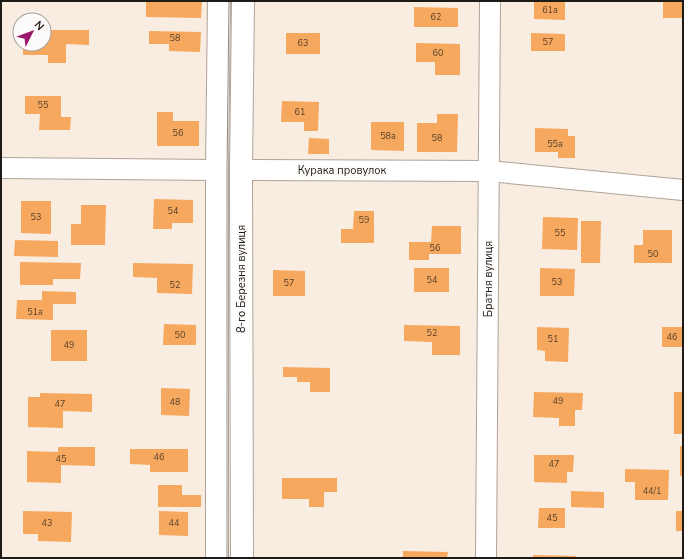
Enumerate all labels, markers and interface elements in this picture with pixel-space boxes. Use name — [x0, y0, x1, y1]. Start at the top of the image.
house number: 61а — [542, 4, 558, 16]
house number: 62 — [431, 11, 441, 23]
north arrow — [12, 12, 52, 52]
text: N — [31, 18, 47, 34]
house number: 58 — [170, 32, 180, 44]
house number: 57 — [543, 36, 553, 48]
house number: 63 — [298, 37, 308, 49]
house number: 60 — [433, 47, 443, 59]
house number: 55 — [38, 99, 48, 111]
house number: 61 — [295, 106, 305, 118]
house number: 56 — [173, 127, 183, 139]
house number: 58а — [380, 130, 396, 142]
house number: 58 — [432, 132, 442, 144]
house number: 55а — [547, 138, 563, 150]
street label: Курака провулок — [298, 163, 386, 178]
house number: 54 — [168, 205, 179, 217]
house number: 53 — [31, 211, 41, 223]
house number: 59 — [359, 214, 369, 226]
street label: 8-го Березня вулиця — [234, 225, 249, 333]
house number: 55 — [555, 227, 565, 239]
street label: Братня вулиця — [481, 241, 496, 317]
house number: 56 — [430, 242, 440, 254]
house number: 50 — [648, 248, 658, 260]
house number: 54 — [427, 274, 438, 286]
house number: 53 — [552, 276, 562, 288]
house number: 57 — [284, 277, 294, 289]
house number: 52 — [170, 279, 180, 291]
house number: 51а — [27, 306, 43, 318]
house number: 52 — [427, 327, 437, 339]
house number: 50 — [175, 329, 185, 341]
house number: 46 — [667, 331, 677, 343]
house number: 51 — [548, 333, 558, 345]
house number: 49 — [64, 339, 74, 351]
house number: 49 — [553, 395, 563, 407]
house number: 48 — [170, 396, 180, 408]
house number: 47 — [55, 398, 65, 410]
house number: 46 — [154, 451, 164, 463]
house number: 45 — [56, 453, 66, 465]
house number: 47 — [549, 458, 559, 470]
house number: 44/1 — [643, 485, 661, 497]
house number: 45 — [547, 512, 557, 524]
house number: 43 — [42, 517, 52, 529]
house number: 44 — [169, 517, 180, 529]

